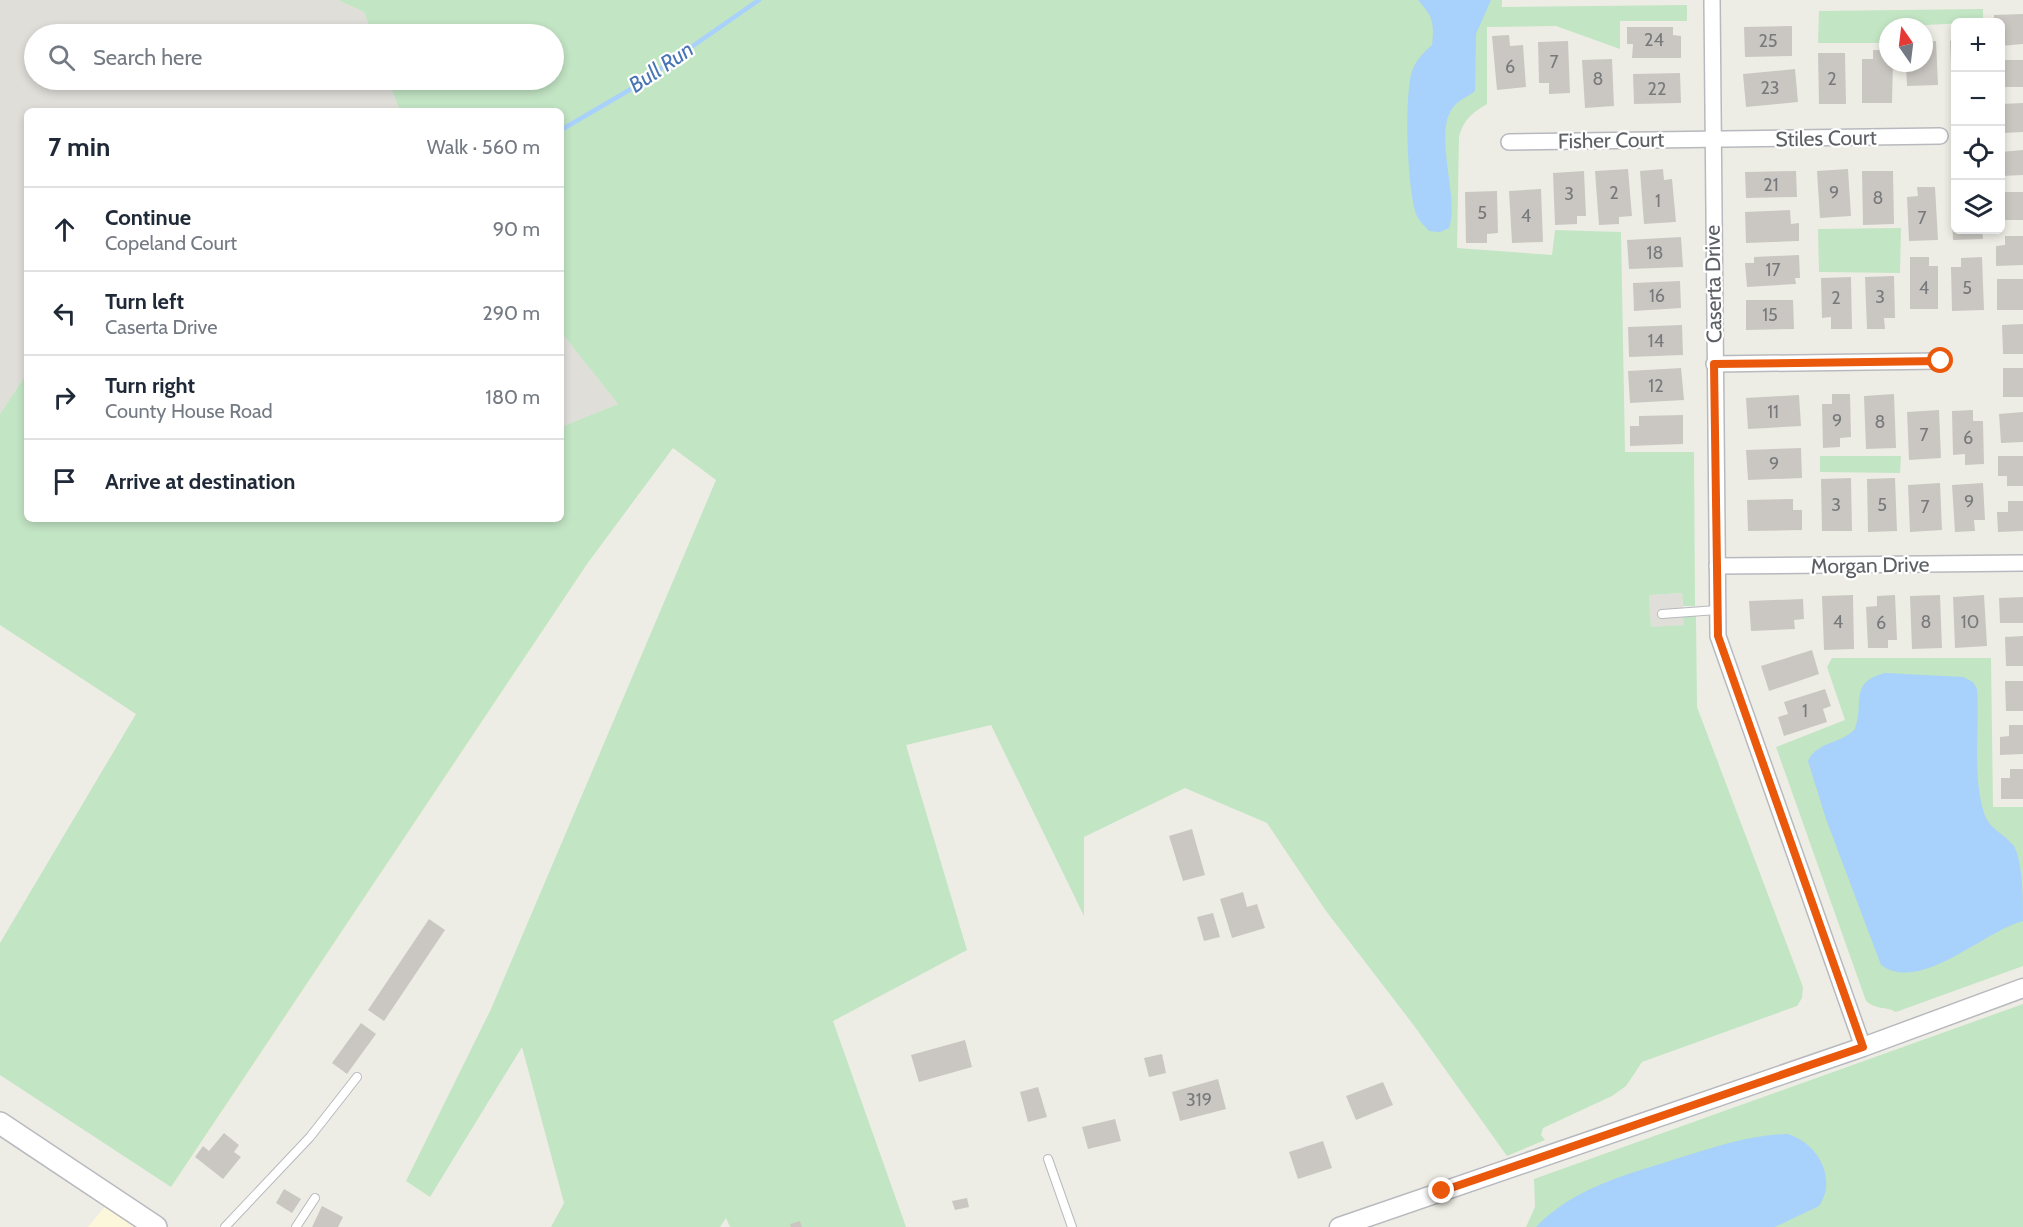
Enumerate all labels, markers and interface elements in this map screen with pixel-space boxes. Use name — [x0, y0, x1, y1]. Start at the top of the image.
north arrow — [1879, 18, 1933, 72]
map controls — [1951, 18, 2005, 234]
button: + — [1951, 18, 2005, 72]
search box — [24, 24, 564, 90]
house number: 24 — [1644, 29, 1664, 51]
house number: 25 — [1758, 30, 1778, 52]
water label: Bull Run — [623, 36, 699, 98]
icon: search — [45, 41, 78, 74]
text: Search here — [93, 44, 202, 71]
house number: 7 — [1549, 51, 1559, 73]
house number: 6 — [1505, 56, 1515, 78]
house number: 8 — [1593, 68, 1603, 90]
house number: 2 — [1827, 68, 1837, 90]
button: − — [1951, 72, 2005, 126]
house number: 23 — [1760, 77, 1780, 99]
house number: 22 — [1648, 78, 1666, 100]
street label: Stiles Court — [1775, 125, 1877, 151]
button: locate — [1951, 126, 2005, 180]
street label: Fisher Court — [1558, 127, 1664, 153]
text: 7 min — [48, 131, 110, 163]
text: Walk · 560 m — [427, 135, 540, 159]
house number: 21 — [1763, 174, 1779, 196]
button: layers — [1951, 180, 2005, 234]
house number: 2 — [1609, 182, 1619, 204]
house number: 9 — [1829, 182, 1839, 204]
house number: 3 — [1564, 183, 1574, 205]
house number: 8 — [1873, 187, 1883, 209]
house number: 1 — [1655, 190, 1661, 212]
house number: 5 — [1477, 202, 1487, 224]
text: Continue — [105, 204, 191, 231]
house number: 4 — [1521, 205, 1531, 227]
house number: 7 — [1917, 207, 1927, 229]
icon: ahead — [48, 213, 81, 246]
text: 90 m — [493, 217, 540, 241]
street label: Caserta Drive — [1699, 225, 1727, 343]
text: Copeland Court — [105, 231, 237, 255]
house number: 18 — [1647, 242, 1663, 264]
house number: 17 — [1766, 259, 1780, 281]
house number: 4 — [1919, 277, 1929, 299]
house number: 5 — [1962, 277, 1972, 299]
house number: 16 — [1649, 285, 1665, 307]
house number: 3 — [1875, 286, 1885, 308]
house number: 2 — [1831, 287, 1841, 309]
text: Turn left — [105, 288, 184, 315]
icon: left — [48, 297, 81, 330]
text: 290 m — [482, 301, 540, 325]
house number: 15 — [1762, 304, 1778, 326]
text: Caserta Drive — [105, 315, 217, 339]
house number: 14 — [1648, 330, 1664, 352]
route start — [1927, 347, 1953, 373]
text: Turn right — [105, 372, 195, 399]
house number: 12 — [1648, 375, 1664, 397]
icon: right — [48, 381, 81, 414]
text: 180 m — [485, 385, 540, 409]
text: County House Road — [105, 399, 273, 423]
house number: 11 — [1767, 401, 1779, 423]
house number: 9 — [1832, 410, 1842, 432]
house number: 8 — [1875, 411, 1885, 433]
house number: 7 — [1919, 424, 1929, 446]
house number: 6 — [1963, 427, 1973, 449]
house number: 9 — [1769, 453, 1779, 475]
icon: arrive — [48, 465, 81, 498]
text: Arrive at destination — [105, 468, 295, 495]
house number: 9 — [1964, 491, 1974, 513]
house number: 3 — [1831, 494, 1841, 516]
house number: 5 — [1877, 494, 1887, 516]
house number: 7 — [1920, 496, 1930, 518]
street label: Morgan Drive — [1810, 551, 1930, 579]
house number: 4 — [1833, 611, 1843, 633]
house number: 8 — [1921, 611, 1931, 633]
house number: 10 — [1961, 611, 1979, 633]
house number: 6 — [1876, 612, 1886, 634]
house number: 1 — [1802, 700, 1808, 722]
house number: 319 — [1186, 1089, 1212, 1111]
route end — [1428, 1177, 1454, 1203]

